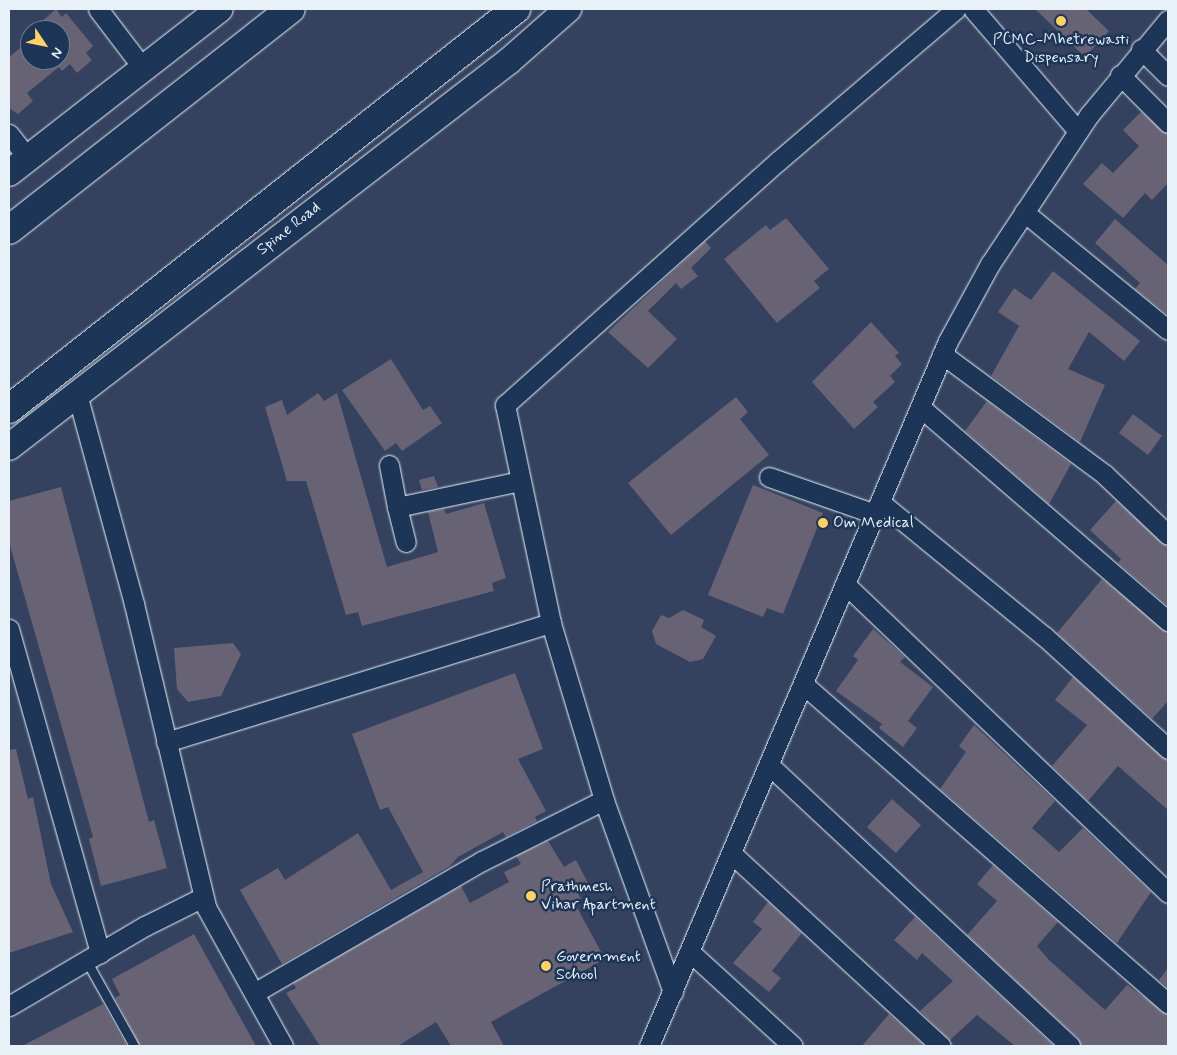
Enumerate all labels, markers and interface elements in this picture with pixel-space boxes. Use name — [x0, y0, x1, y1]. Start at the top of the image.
marker: PCMC-Mhetrewasti Dispensary — [1054, 14, 1068, 28]
north arrow — [20, 20, 70, 70]
place label: PCMC-Mhetrewasti Dispensary — [993, 30, 1129, 68]
text: N — [47, 44, 67, 62]
street label: Spine Road — [253, 198, 325, 260]
place label: Om Medical — [833, 513, 914, 533]
marker: Om Medical — [817, 517, 829, 529]
place label: Prathmesh Vihar Apartment — [541, 877, 656, 915]
marker: Prathmesh Vihar Apartment — [525, 890, 537, 902]
place label: Government School — [556, 947, 641, 985]
marker: Government School — [540, 960, 552, 972]

